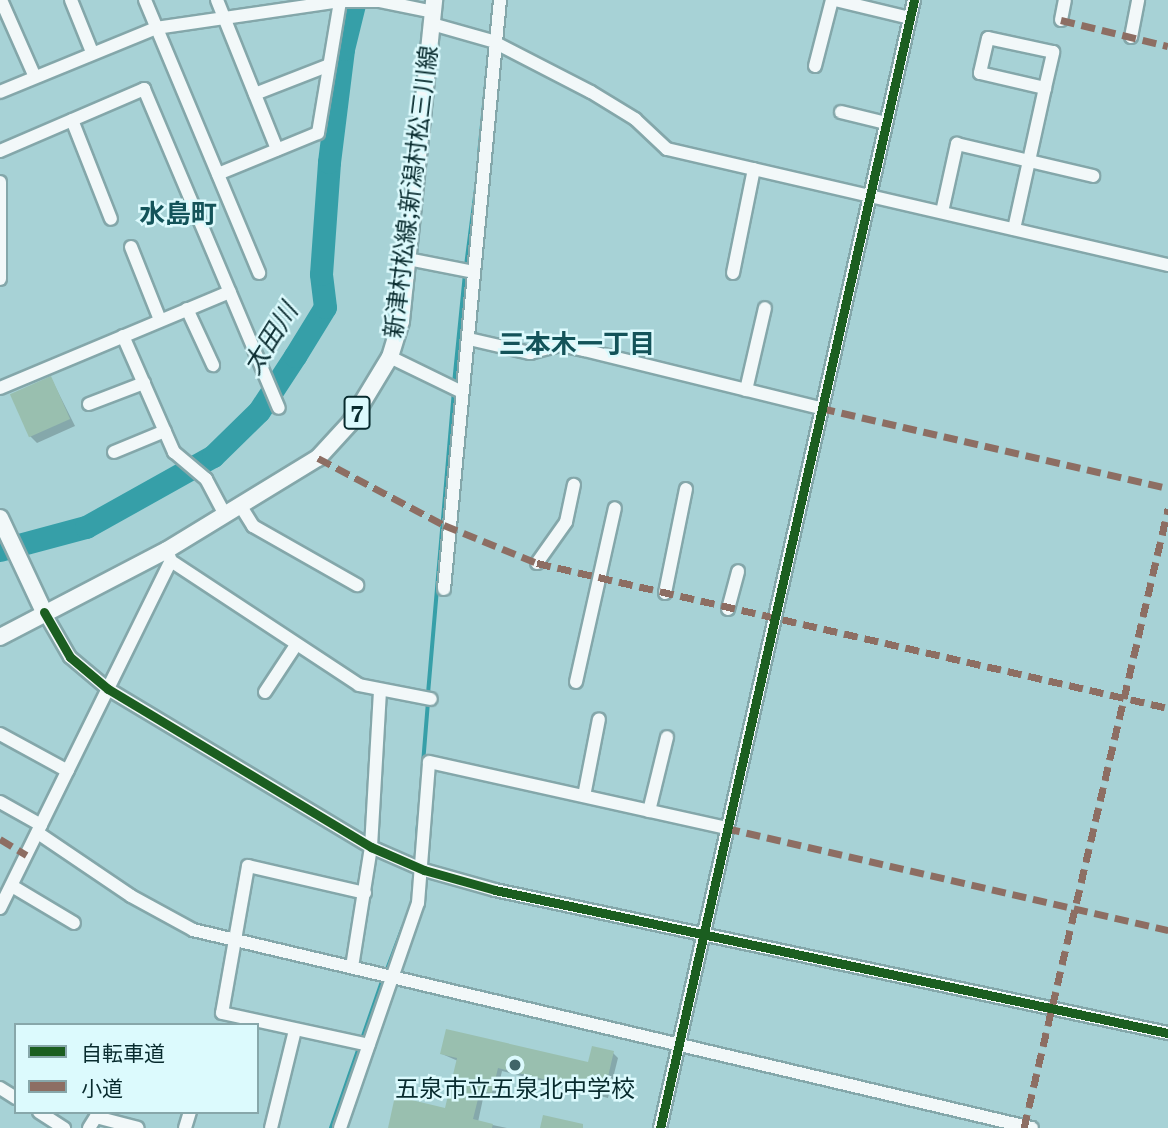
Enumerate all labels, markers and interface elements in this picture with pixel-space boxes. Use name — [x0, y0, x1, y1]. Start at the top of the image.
street label: 新津村松線;新潟村松三川線 — [380, 44, 444, 340]
district label: 水島町 — [139, 199, 217, 231]
water label: 太田川 — [237, 298, 305, 380]
district label: 三本木一丁目 — [499, 329, 655, 361]
road number: 7 — [343, 394, 371, 432]
legend — [14, 1023, 259, 1114]
text: 自転車道 — [81, 1042, 165, 1066]
marker: 五泉市立五泉北中学校 — [507, 1057, 523, 1073]
place label: 五泉市立五泉北中学校 — [395, 1076, 635, 1104]
text: 小道 — [81, 1077, 123, 1101]

